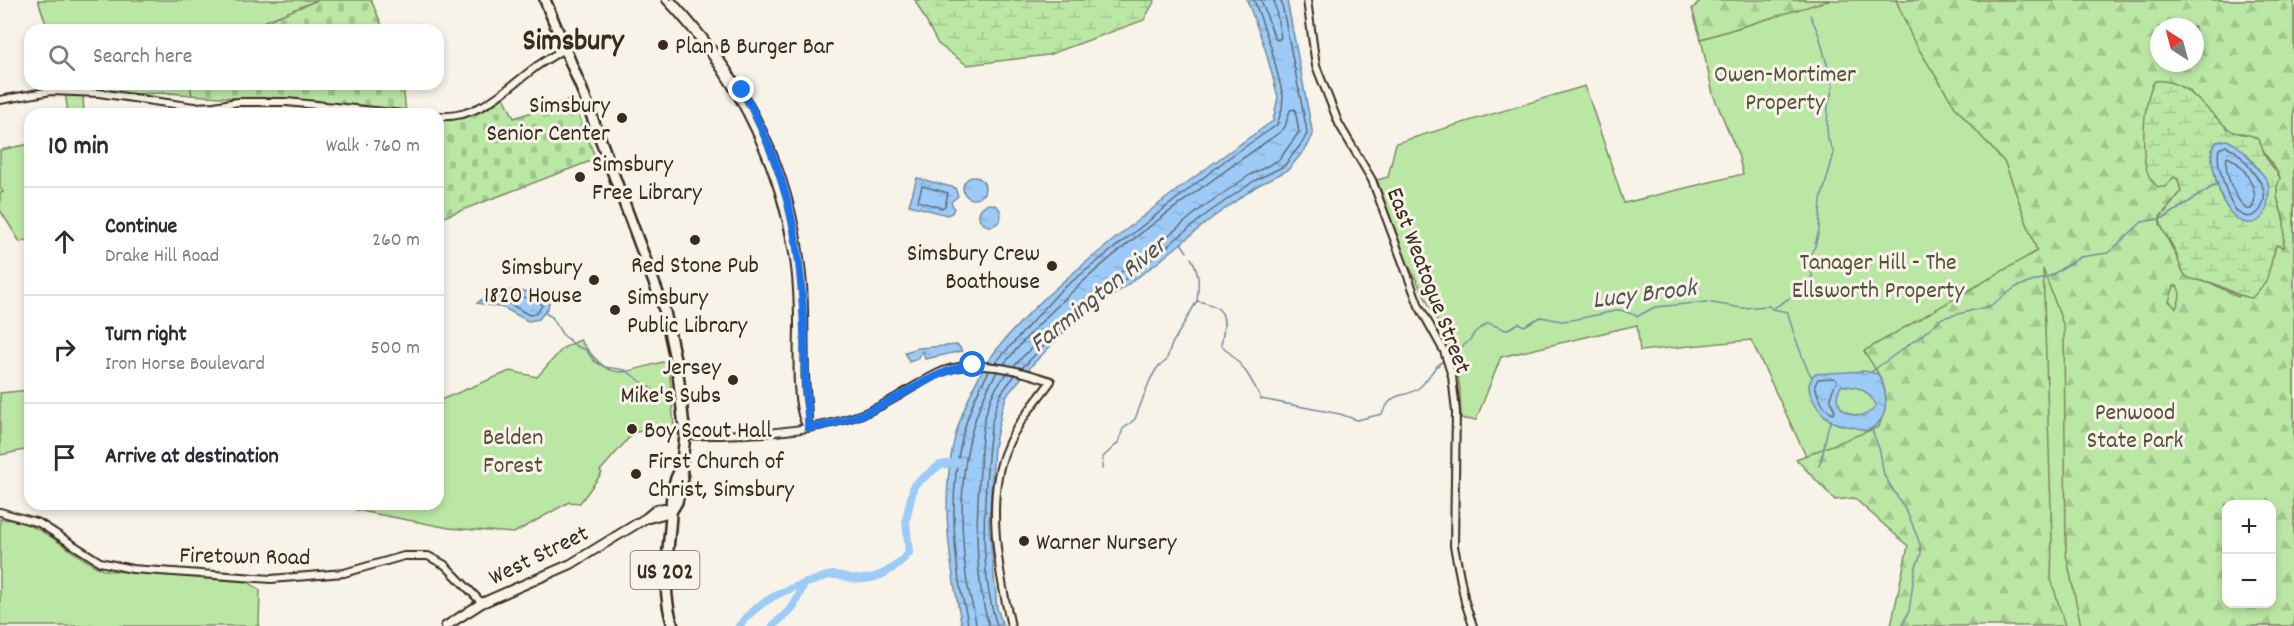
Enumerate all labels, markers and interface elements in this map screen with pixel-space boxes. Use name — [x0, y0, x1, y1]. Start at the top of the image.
north arrow — [2150, 18, 2204, 72]
district label: Simsbury — [522, 22, 625, 65]
search box — [24, 24, 444, 90]
place label: Plan B Burger Bar — [675, 31, 834, 65]
marker: Plan B Burger Bar — [656, 38, 670, 52]
icon: search — [45, 41, 78, 74]
text: Search here — [93, 42, 192, 73]
park label: Owen-Mortimer Property — [1714, 59, 1856, 121]
route end — [728, 76, 754, 102]
place label: Simsbury Senior Center — [486, 90, 611, 152]
marker: Simsbury Senior Center — [615, 111, 629, 125]
text: 10 min — [48, 129, 108, 166]
text: Walk · 760 m — [326, 133, 420, 161]
place label: Simsbury Free Library — [592, 149, 703, 211]
marker: Simsbury Free Library — [573, 170, 587, 184]
street label: East Weatogue Street — [1376, 183, 1478, 379]
text: Continue — [105, 212, 177, 243]
icon: ahead — [48, 225, 81, 258]
water label: Farmington River — [1022, 226, 1179, 363]
text: 260 m — [372, 227, 420, 255]
marker: Red Stone Pub — [688, 233, 702, 247]
place label: Simsbury Crew Boathouse — [907, 238, 1040, 300]
text: Drake Hill Road — [105, 243, 219, 271]
park label: Tanager Hill - The Ellsworth Property — [1792, 247, 1965, 309]
place label: Red Stone Pub — [631, 250, 759, 284]
place label: Simsbury 1820 House — [484, 252, 583, 314]
marker: Simsbury Crew Boathouse — [1045, 259, 1059, 273]
water label: Lucy Brook — [1590, 270, 1701, 320]
marker: Simsbury 1820 House — [587, 273, 601, 287]
place label: Simsbury Public Library — [627, 282, 749, 344]
marker: Simsbury Public Library — [608, 303, 622, 317]
text: Turn right — [105, 320, 187, 351]
icon: right — [48, 333, 81, 366]
text: 500 m — [371, 335, 420, 363]
text: Iron Horse Boulevard — [105, 351, 265, 379]
route start — [959, 351, 985, 377]
place label: Jersey Mike's Subs — [620, 352, 722, 414]
marker: Jersey Mike's Subs — [726, 373, 740, 387]
park label: Penwood State Park — [2087, 397, 2183, 459]
place label: Boy Scout Hall — [644, 415, 772, 449]
park label: Belden Forest — [483, 422, 543, 484]
marker: Boy Scout Hall — [625, 422, 639, 436]
icon: arrive — [48, 441, 81, 474]
text: Arrive at destination — [105, 442, 279, 473]
place label: First Church of Christ, Simsbury — [648, 446, 795, 508]
marker: First Church of Christ, Simsbury — [629, 467, 643, 481]
map controls — [2222, 500, 2276, 608]
button: + — [2222, 500, 2276, 554]
street label: West Street — [484, 518, 595, 595]
place label: Warner Nursery — [1036, 527, 1178, 561]
marker: Warner Nursery — [1017, 534, 1031, 548]
street label: Firetown Road — [179, 540, 311, 576]
road number: US 202 — [630, 551, 700, 589]
button: − — [2222, 554, 2276, 608]

